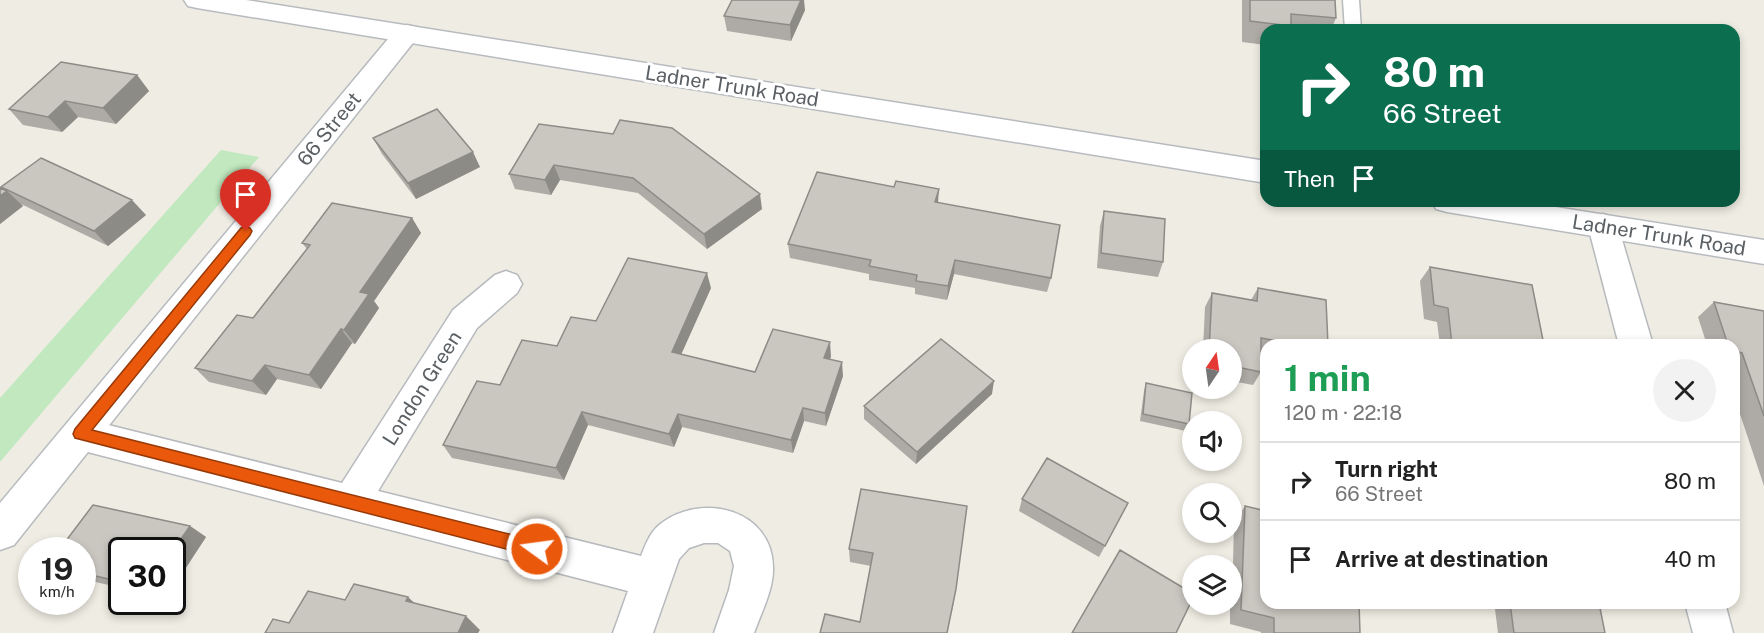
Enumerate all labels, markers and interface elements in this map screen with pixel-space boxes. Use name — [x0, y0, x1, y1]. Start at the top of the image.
text: 80 m — [1383, 47, 1485, 96]
icon: right — [1284, 48, 1362, 126]
street label: Ladner Trunk Road — [643, 60, 821, 112]
street label: 66 Street — [292, 87, 366, 171]
text: 66 Street — [1383, 97, 1502, 129]
icon: arrive — [1347, 162, 1380, 195]
text: Then — [1284, 166, 1335, 192]
pin — [220, 169, 271, 231]
icon: arrive — [229, 178, 262, 211]
street label: Ladner Trunk Road — [1570, 209, 1748, 261]
street label: London Green — [377, 326, 467, 450]
north arrow — [1182, 339, 1242, 399]
map controls — [1182, 339, 1242, 615]
text: 1 min — [1284, 357, 1371, 399]
button: close — [1653, 359, 1716, 422]
text: 120 m · 22:18 — [1284, 401, 1402, 425]
button: sound — [1182, 411, 1242, 471]
text: Turn right — [1335, 456, 1438, 482]
icon: right — [1284, 465, 1317, 498]
text: 80 m — [1664, 468, 1716, 494]
text: 66 Street — [1335, 482, 1423, 506]
button: search — [1182, 483, 1242, 543]
position arrow — [505, 517, 569, 581]
speed limit sign: 30 — [108, 537, 186, 615]
icon: arrive — [1284, 543, 1317, 576]
text: Arrive at destination — [1335, 546, 1548, 572]
text: 40 m — [1664, 546, 1716, 572]
text: 19 — [41, 551, 73, 587]
button: layers — [1182, 555, 1242, 615]
text: km/h — [39, 583, 75, 600]

